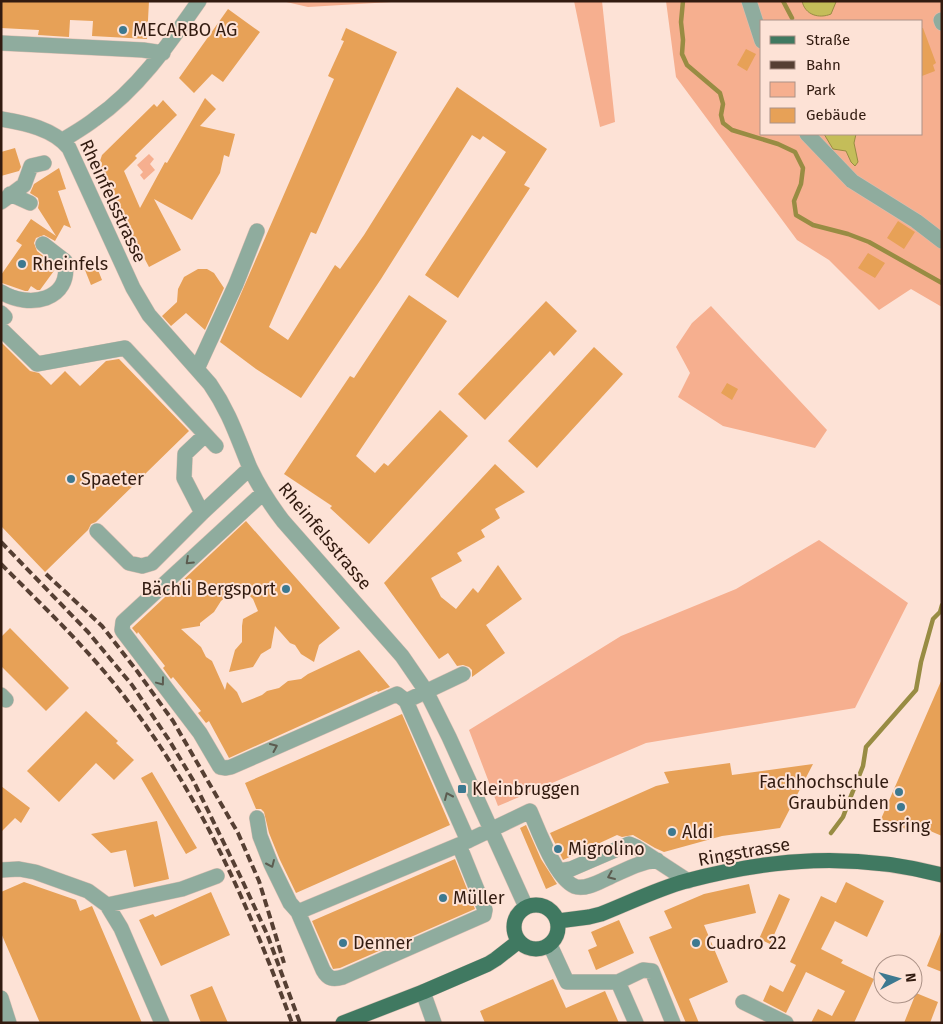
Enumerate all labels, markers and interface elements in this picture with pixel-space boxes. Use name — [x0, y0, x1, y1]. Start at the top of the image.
place label: MECARBO AG — [133, 19, 237, 41]
legend — [760, 20, 923, 135]
marker: MECARBO AG — [117, 24, 129, 36]
text: Straße — [806, 31, 850, 49]
text: Bahn — [806, 56, 841, 74]
text: Park — [806, 81, 836, 99]
text: Gebäude — [806, 106, 866, 124]
street label: Rheinfelsstrasse — [75, 136, 151, 266]
place label: Rheinfels — [32, 253, 108, 275]
marker: Rheinfels — [16, 258, 28, 270]
place label: Spaeter — [81, 468, 144, 490]
marker: Spaeter — [65, 473, 77, 485]
street label: Rheinfelsstrasse — [274, 478, 376, 594]
one-way arrow — [185, 555, 194, 564]
place label: Bächli Bergsport — [141, 578, 276, 600]
marker: Bächli Bergsport — [280, 583, 292, 595]
one-way arrow — [156, 676, 164, 685]
one-way arrow — [269, 743, 278, 754]
place label: Fachhochschule Graubünden — [759, 771, 889, 814]
place label: Kleinbruggen — [472, 778, 580, 800]
marker: Kleinbruggen — [456, 783, 468, 795]
marker: Fachhochschule Graubünden — [893, 786, 905, 798]
one-way arrow — [444, 792, 455, 801]
marker: Essring — [895, 801, 907, 813]
place label: Essring — [872, 815, 931, 837]
place label: Aldi — [682, 821, 713, 843]
marker: Aldi — [666, 826, 678, 838]
street label: Ringstrasse — [696, 833, 792, 871]
place label: Migrolino — [568, 838, 645, 860]
marker: Migrolino — [552, 843, 564, 855]
one-way arrow — [265, 859, 276, 868]
one-way arrow — [607, 870, 616, 881]
place label: Müller — [453, 887, 505, 909]
marker: Müller — [437, 892, 449, 904]
place label: Denner — [353, 932, 412, 954]
place label: Cuadro 22 — [706, 932, 786, 954]
marker: Denner — [337, 937, 349, 949]
marker: Cuadro 22 — [690, 937, 702, 949]
north arrow — [873, 954, 923, 1004]
text: N — [901, 972, 919, 983]

